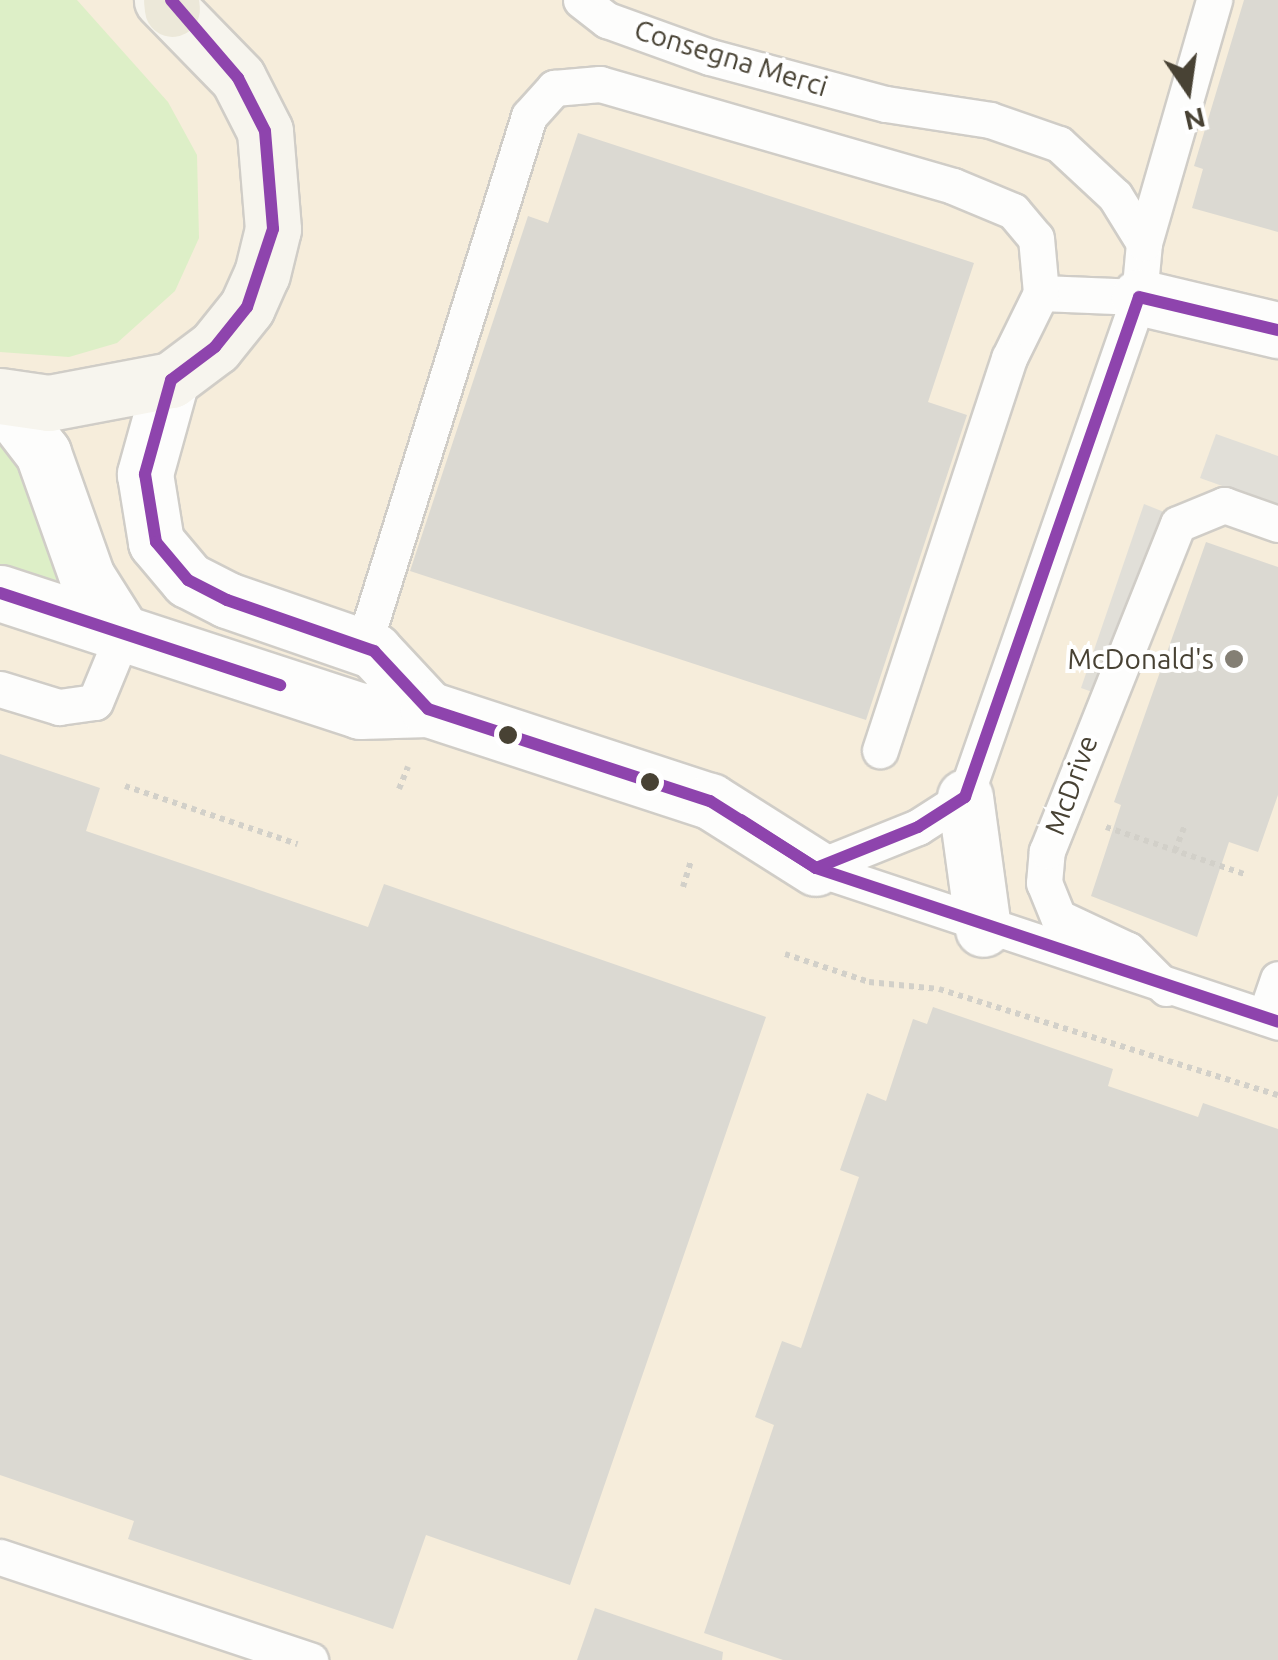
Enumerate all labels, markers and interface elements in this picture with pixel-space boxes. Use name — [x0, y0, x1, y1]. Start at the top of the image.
street label: Consegna Merci — [630, 13, 832, 103]
north arrow — [1138, 40, 1238, 140]
text: N — [1181, 102, 1209, 137]
place label: McDonald's — [1068, 642, 1214, 676]
marker: McDonald's — [1223, 648, 1245, 670]
unlabelled marker — [498, 725, 518, 745]
street label: McDrive — [1038, 731, 1104, 839]
unlabelled marker — [640, 772, 660, 792]

